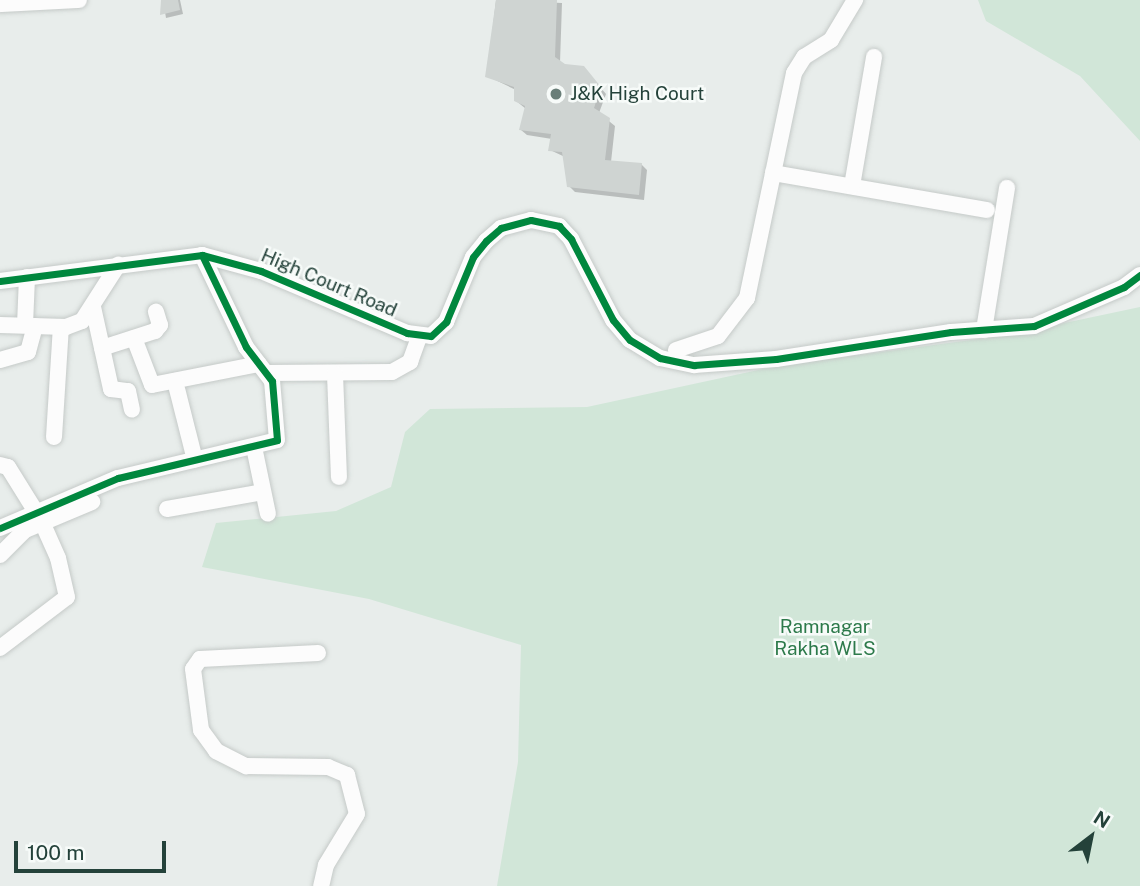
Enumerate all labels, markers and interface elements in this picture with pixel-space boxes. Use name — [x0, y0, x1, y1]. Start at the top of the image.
place label: J&K High Court — [570, 83, 704, 105]
marker: J&K High Court — [548, 86, 564, 102]
street label: High Court Road — [257, 244, 401, 322]
park label: Ramnagar Rakha WLS — [774, 616, 876, 660]
north arrow — [1056, 802, 1126, 872]
text: N — [1090, 806, 1114, 832]
scale bar — [18, 826, 170, 870]
text: 100 m — [27, 840, 84, 865]

